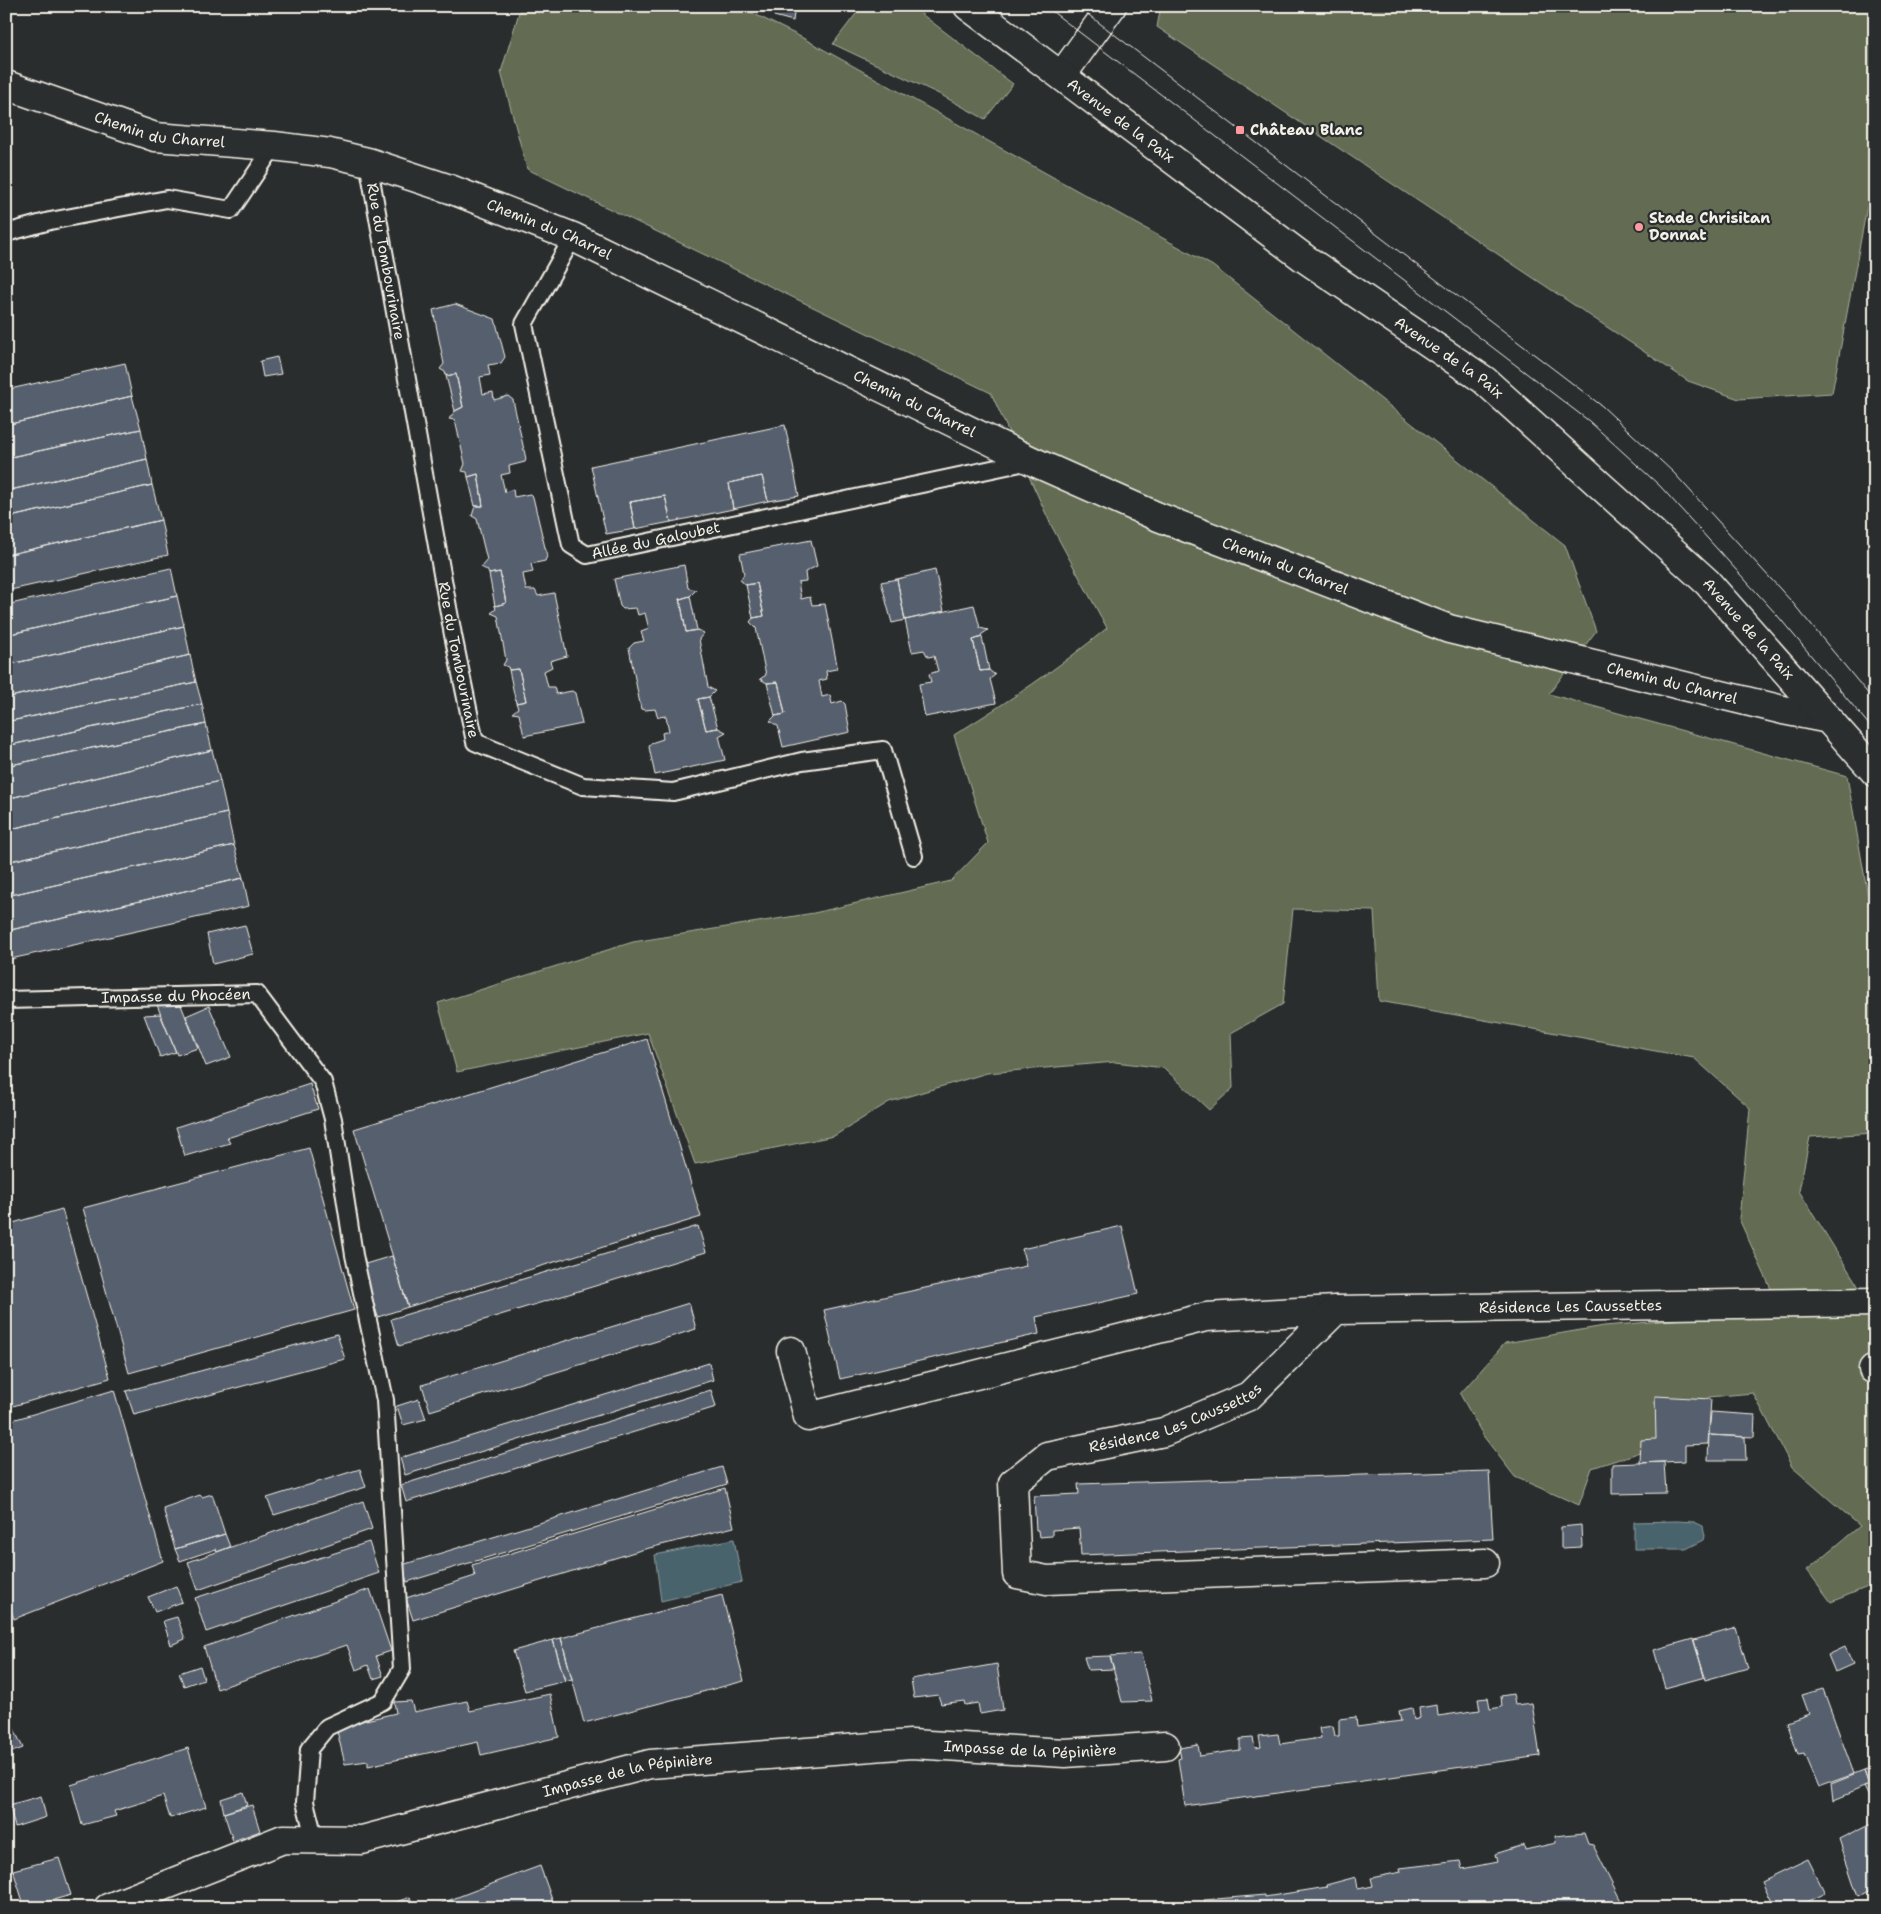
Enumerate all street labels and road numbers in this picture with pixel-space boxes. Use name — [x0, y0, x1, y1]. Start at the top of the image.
street label: Avenue de la Paix — [1063, 74, 1179, 168]
street label: Chemin du Charrel — [92, 107, 226, 152]
street label: Rue du Tombourinaire — [362, 181, 410, 341]
street label: Chemin du Charrel — [484, 194, 616, 265]
street label: Avenue de la Paix — [1391, 312, 1508, 403]
street label: Chemin du Charrel — [850, 365, 979, 442]
street label: Allée du Galoubet — [590, 517, 722, 564]
street label: Chemin du Charrel — [1219, 532, 1352, 599]
street label: Avenue de la Paix — [1698, 574, 1799, 684]
street label: Rue du Tombourinaire — [434, 580, 484, 740]
street label: Chemin du Charrel — [1605, 658, 1740, 709]
street label: Impasse du Phocéen — [101, 984, 251, 1008]
street label: Résidence Les Caussettes — [1479, 1295, 1662, 1318]
street label: Résidence Les Caussettes — [1087, 1379, 1266, 1457]
street label: Impasse de la Pépinière — [943, 1736, 1117, 1763]
street label: Impasse de la Pépinière — [540, 1749, 713, 1802]

